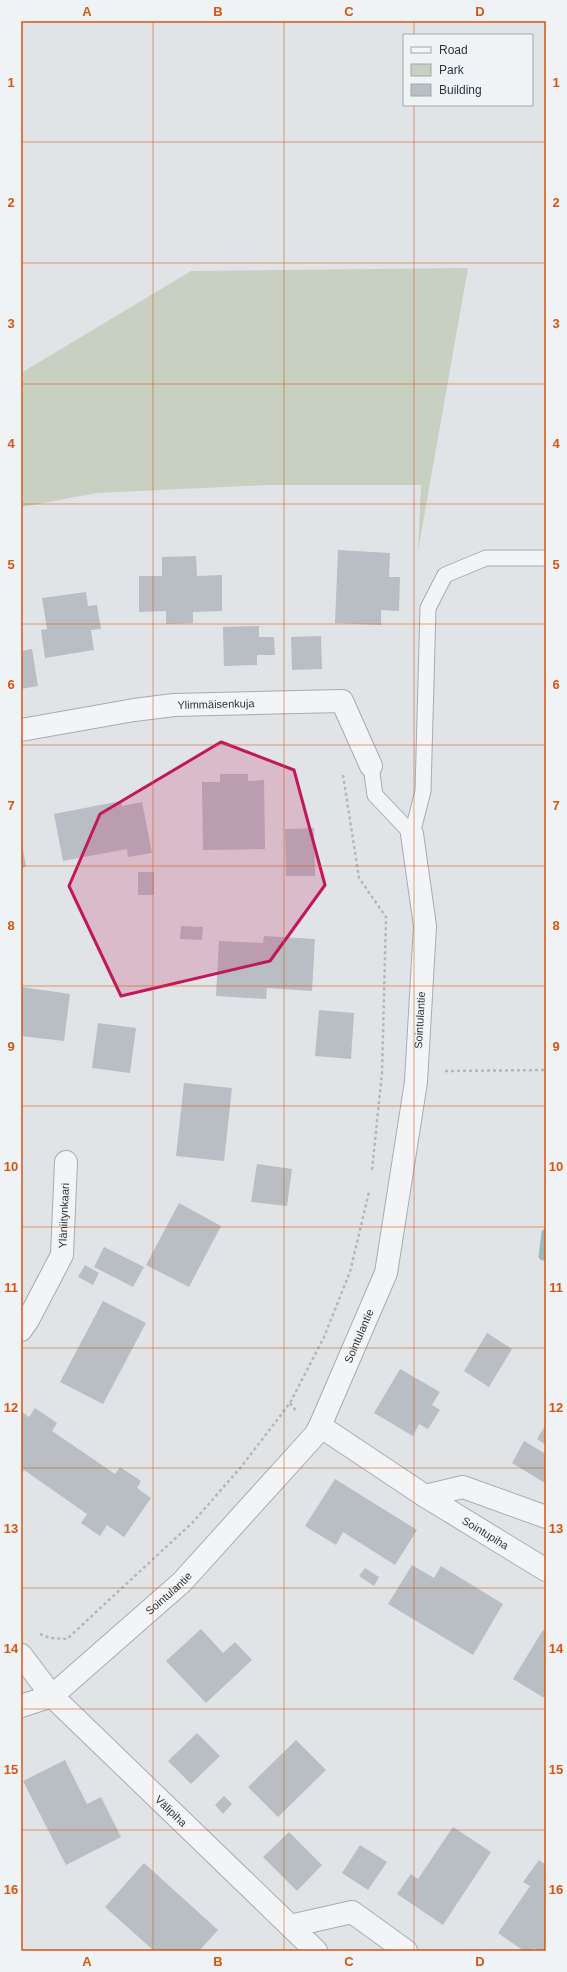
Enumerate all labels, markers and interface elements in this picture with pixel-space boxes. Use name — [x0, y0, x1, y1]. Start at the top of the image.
text: A — [82, 4, 92, 19]
text: B — [213, 4, 223, 19]
text: C — [344, 4, 354, 19]
text: D — [475, 4, 485, 19]
legend — [403, 34, 533, 106]
text: Road — [439, 43, 468, 57]
text: Park — [439, 63, 465, 77]
text: 1 — [7, 75, 15, 90]
text: 1 — [552, 75, 560, 90]
text: Building — [439, 83, 482, 97]
text: 2 — [7, 195, 15, 210]
text: 2 — [552, 195, 560, 210]
text: 3 — [7, 316, 15, 331]
text: 3 — [552, 316, 560, 331]
text: 4 — [7, 436, 15, 451]
text: 4 — [552, 436, 560, 451]
text: 5 — [7, 557, 15, 572]
text: 5 — [552, 557, 560, 572]
text: 6 — [7, 677, 15, 692]
text: 6 — [552, 677, 560, 692]
street label: Ylimmäisenkuja — [177, 697, 255, 711]
text: 7 — [7, 798, 15, 813]
text: 7 — [552, 798, 560, 813]
text: 8 — [7, 918, 15, 933]
text: 8 — [552, 918, 560, 933]
street label: Sointulantie — [412, 991, 427, 1049]
text: 9 — [7, 1039, 15, 1054]
text: 9 — [552, 1039, 560, 1054]
text: 10 — [4, 1159, 18, 1174]
text: 10 — [549, 1159, 563, 1174]
street label: Yläniitynkaari — [56, 1183, 71, 1249]
text: 11 — [4, 1280, 18, 1295]
text: 11 — [549, 1280, 563, 1295]
street label: Sointulantie — [342, 1307, 376, 1365]
text: 12 — [4, 1400, 18, 1415]
text: 12 — [549, 1400, 563, 1415]
street label: Sointupiha — [460, 1514, 511, 1552]
text: 13 — [4, 1521, 18, 1536]
text: 13 — [549, 1521, 563, 1536]
street label: Sointulantie — [143, 1570, 194, 1617]
text: 14 — [4, 1641, 19, 1656]
text: 14 — [549, 1641, 564, 1656]
text: 15 — [4, 1762, 18, 1777]
text: 15 — [549, 1762, 563, 1777]
street label: Välipiha — [153, 1793, 190, 1830]
text: 16 — [4, 1882, 18, 1897]
text: 16 — [549, 1882, 563, 1897]
text: A — [82, 1954, 92, 1969]
text: B — [213, 1954, 223, 1969]
text: C — [344, 1954, 354, 1969]
text: D — [475, 1954, 485, 1969]

